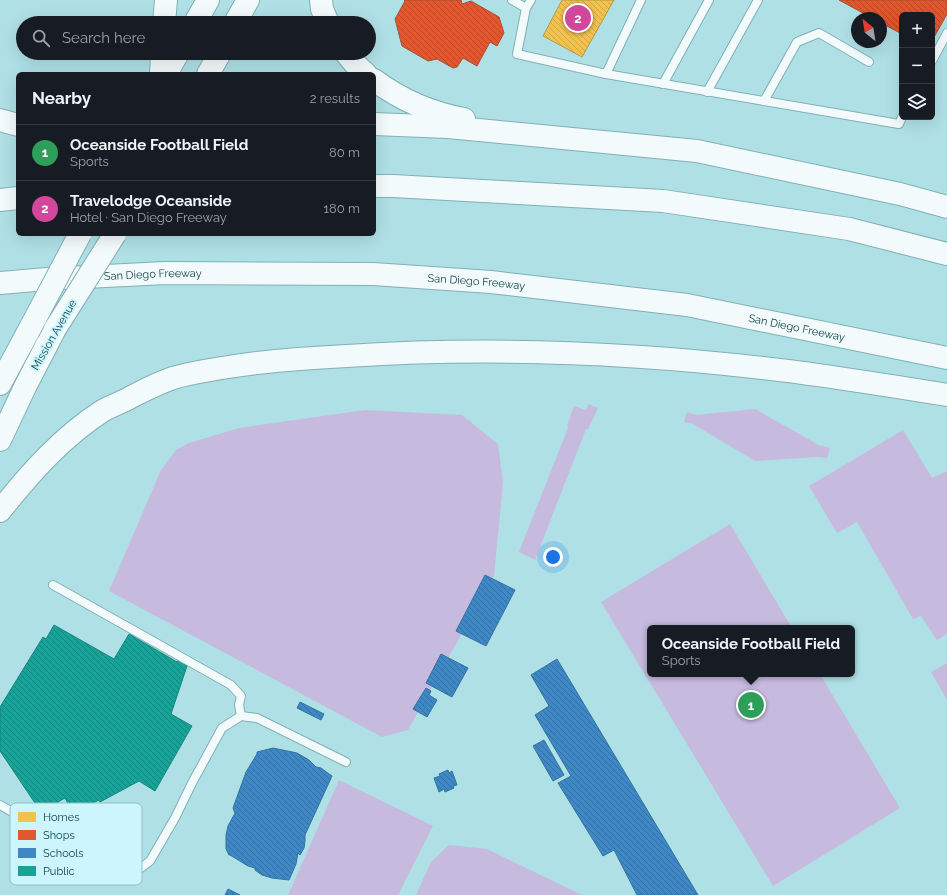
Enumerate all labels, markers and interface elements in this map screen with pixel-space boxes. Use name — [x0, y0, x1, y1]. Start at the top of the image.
pin: 2 — [565, 3, 591, 33]
north arrow — [851, 12, 887, 48]
map controls — [899, 12, 935, 120]
button: + — [899, 12, 935, 48]
search box — [16, 16, 376, 60]
icon: search — [30, 27, 52, 49]
text: Search here — [62, 29, 145, 47]
button: − — [899, 48, 935, 84]
button: layers — [899, 84, 935, 120]
text: Nearby — [32, 88, 91, 108]
text: 2 results — [310, 91, 360, 106]
text: Oceanside Football Field — [70, 136, 249, 154]
text: 1 — [42, 145, 48, 160]
text: 80 m — [329, 145, 360, 160]
text: Sports — [70, 154, 109, 169]
text: Travelodge Oceanside — [70, 192, 231, 210]
text: 2 — [41, 201, 49, 216]
text: 180 m — [324, 201, 360, 216]
text: Hotel · San Diego Freeway — [70, 210, 227, 225]
street label: San Diego Freeway — [103, 266, 202, 283]
street label: San Diego Freeway — [427, 271, 526, 292]
street label: Mission Avenue — [29, 297, 80, 372]
street label: San Diego Freeway — [747, 311, 846, 344]
your location — [543, 547, 563, 567]
popup — [647, 625, 855, 677]
text: Oceanside Football Field — [662, 635, 840, 653]
text: Sports — [662, 653, 701, 668]
pin: 1 — [738, 690, 764, 720]
legend — [10, 803, 142, 885]
text: Homes — [43, 811, 79, 824]
text: Shops — [43, 829, 75, 842]
text: Schools — [43, 847, 84, 860]
text: Public — [43, 865, 75, 878]

